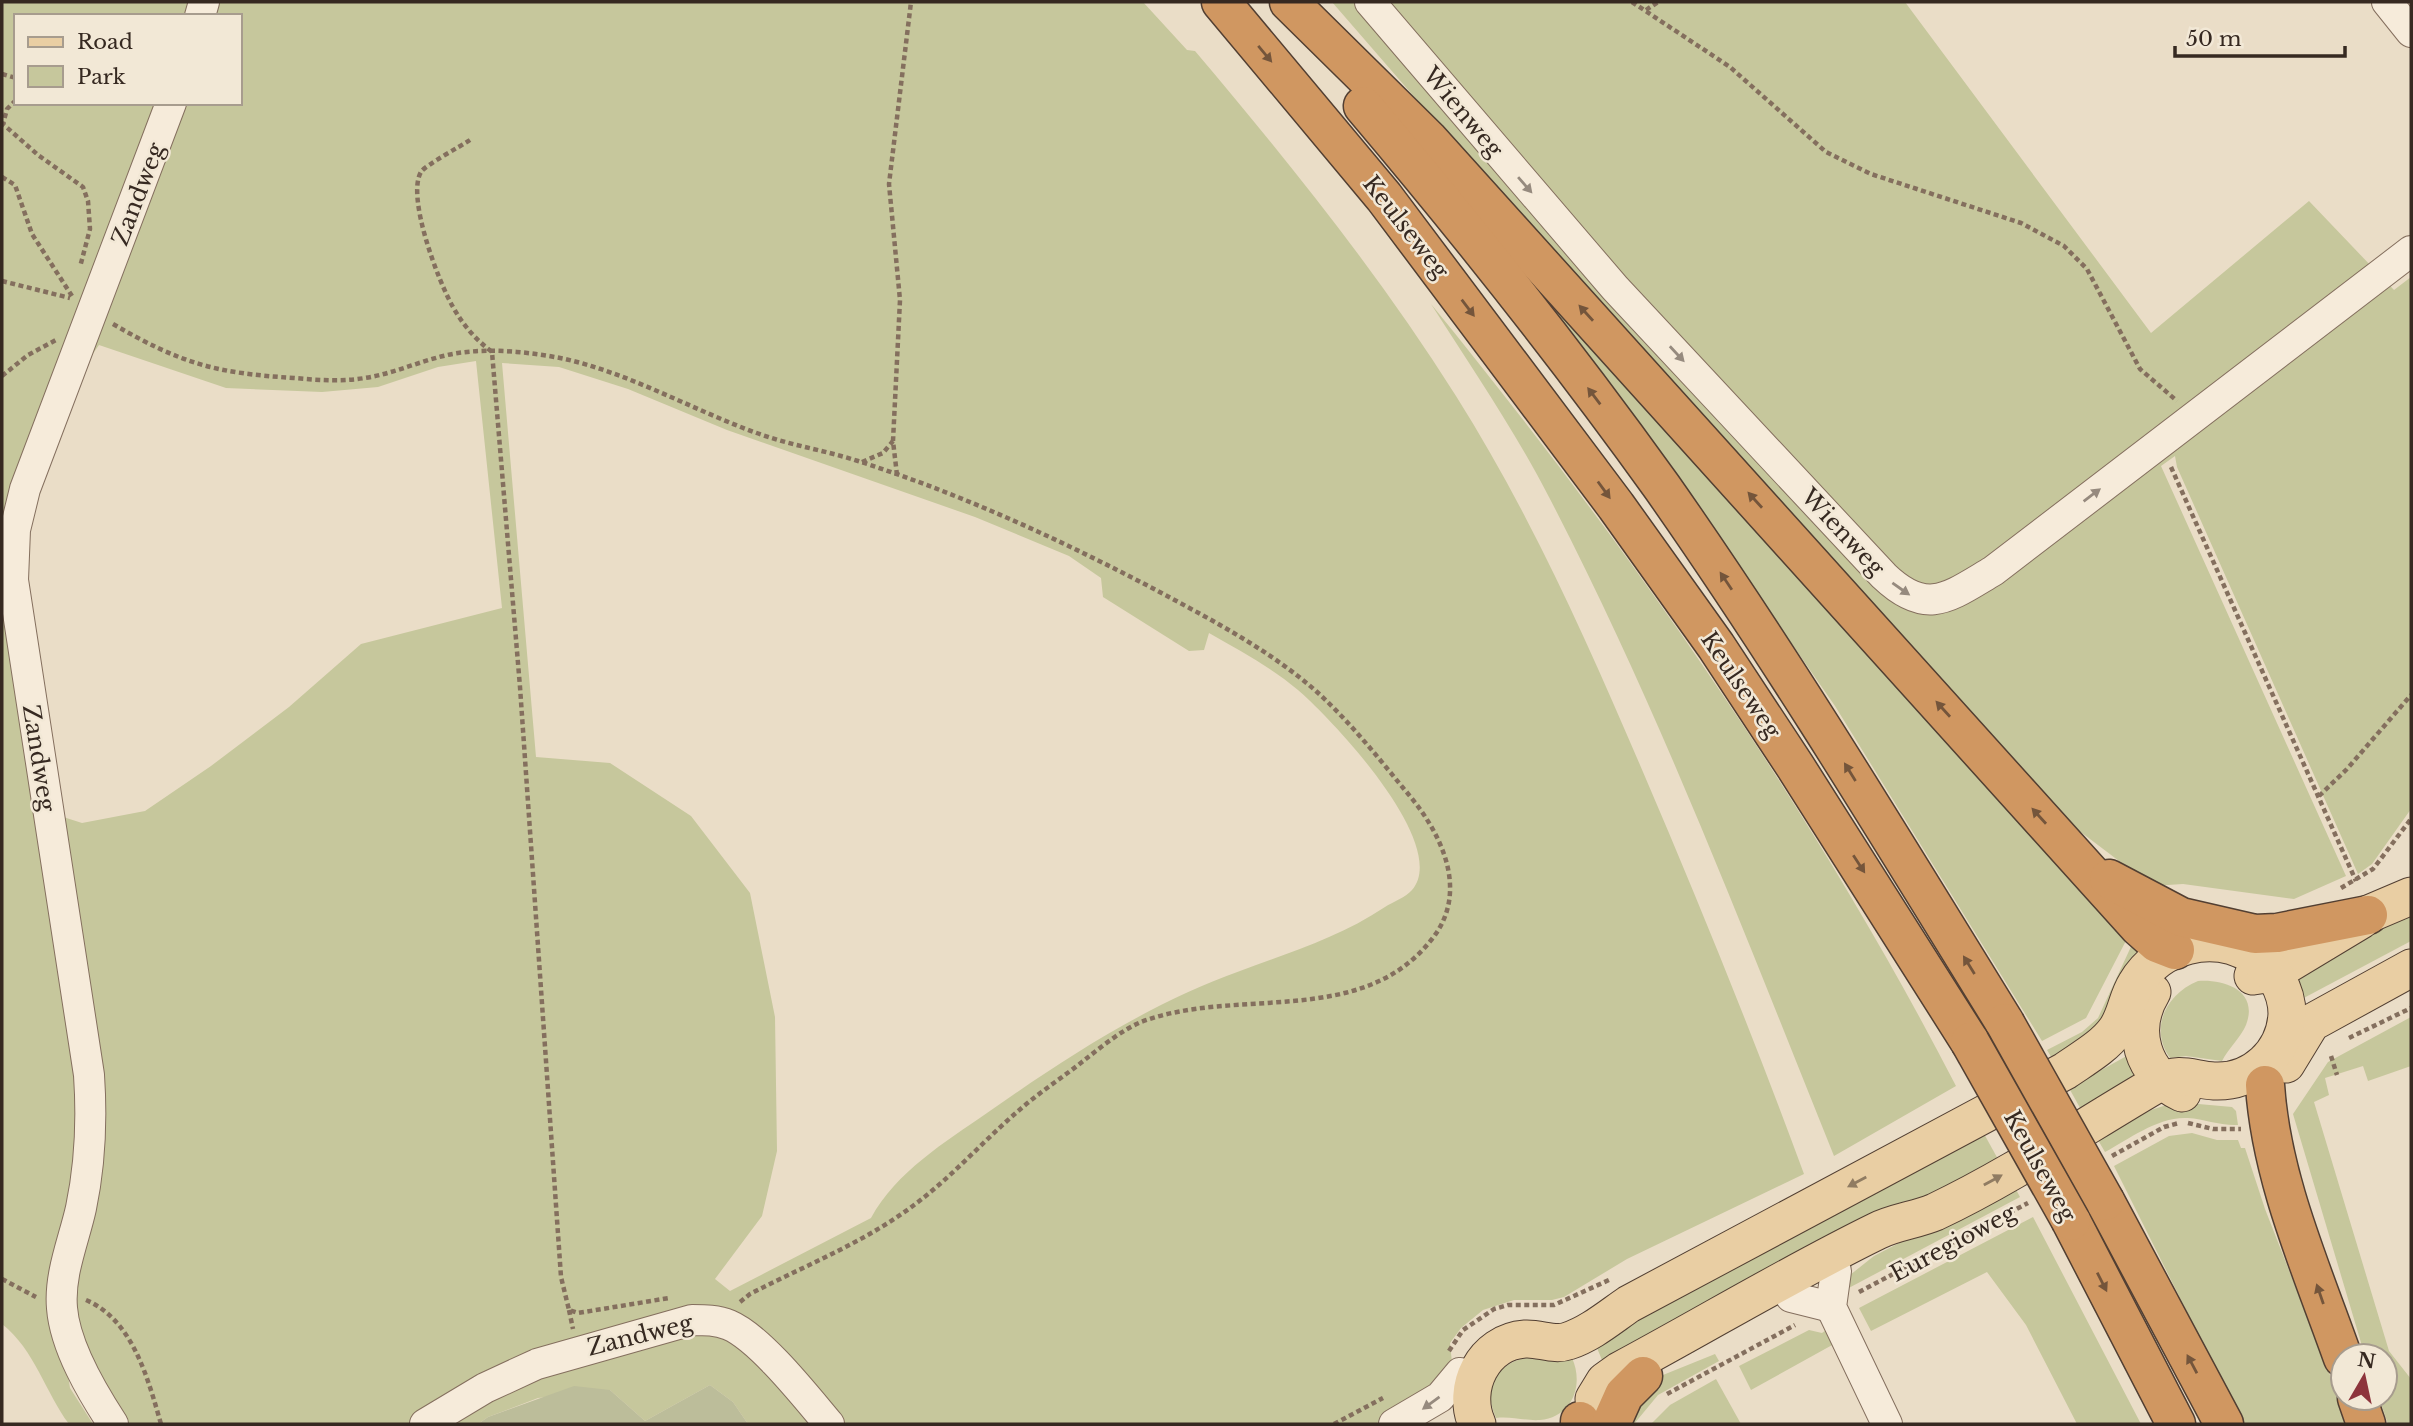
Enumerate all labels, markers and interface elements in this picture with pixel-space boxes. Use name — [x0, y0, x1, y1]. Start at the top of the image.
legend — [14, 14, 242, 105]
scale bar — [2175, 14, 2345, 58]
text: 50 m — [2186, 26, 2242, 52]
text: Road — [77, 29, 133, 55]
one-way arrow — [1257, 45, 1272, 63]
street label: Wienweg — [1416, 60, 1509, 163]
text: Park — [77, 64, 126, 90]
street label: Zandweg — [106, 138, 170, 249]
street label: Keulseweg — [1357, 170, 1455, 284]
one-way arrow — [1517, 176, 1532, 193]
one-way arrow — [1461, 299, 1475, 317]
one-way arrow — [1578, 305, 1594, 322]
one-way arrow — [1668, 345, 1684, 362]
one-way arrow — [1587, 387, 1601, 405]
one-way arrow — [1597, 481, 1611, 500]
street label: Wienweg — [1795, 482, 1891, 582]
one-way arrow — [2083, 488, 2101, 503]
one-way arrow — [1747, 491, 1763, 509]
one-way arrow — [1719, 572, 1733, 590]
one-way arrow — [1891, 583, 1911, 596]
street label: Keulseweg — [1695, 626, 1787, 744]
one-way arrow — [1935, 700, 1951, 718]
street label: Zandweg — [17, 703, 61, 814]
one-way arrow — [1843, 762, 1856, 781]
one-way arrow — [2032, 808, 2048, 825]
one-way arrow — [1852, 854, 1865, 874]
one-way arrow — [1963, 956, 1976, 975]
street label: Keulseweg — [1998, 1105, 2082, 1227]
one-way arrow — [1983, 1174, 2003, 1185]
one-way arrow — [1847, 1176, 1867, 1188]
street label: Euregioweg — [1885, 1198, 2021, 1288]
one-way arrow — [2096, 1272, 2108, 1292]
one-way arrow — [2315, 1284, 2326, 1305]
street label: Zandweg — [584, 1308, 696, 1362]
north arrow — [2329, 1342, 2399, 1412]
text: N — [2356, 1348, 2377, 1373]
one-way arrow — [2186, 1354, 2198, 1374]
one-way arrow — [1422, 1396, 1440, 1410]

